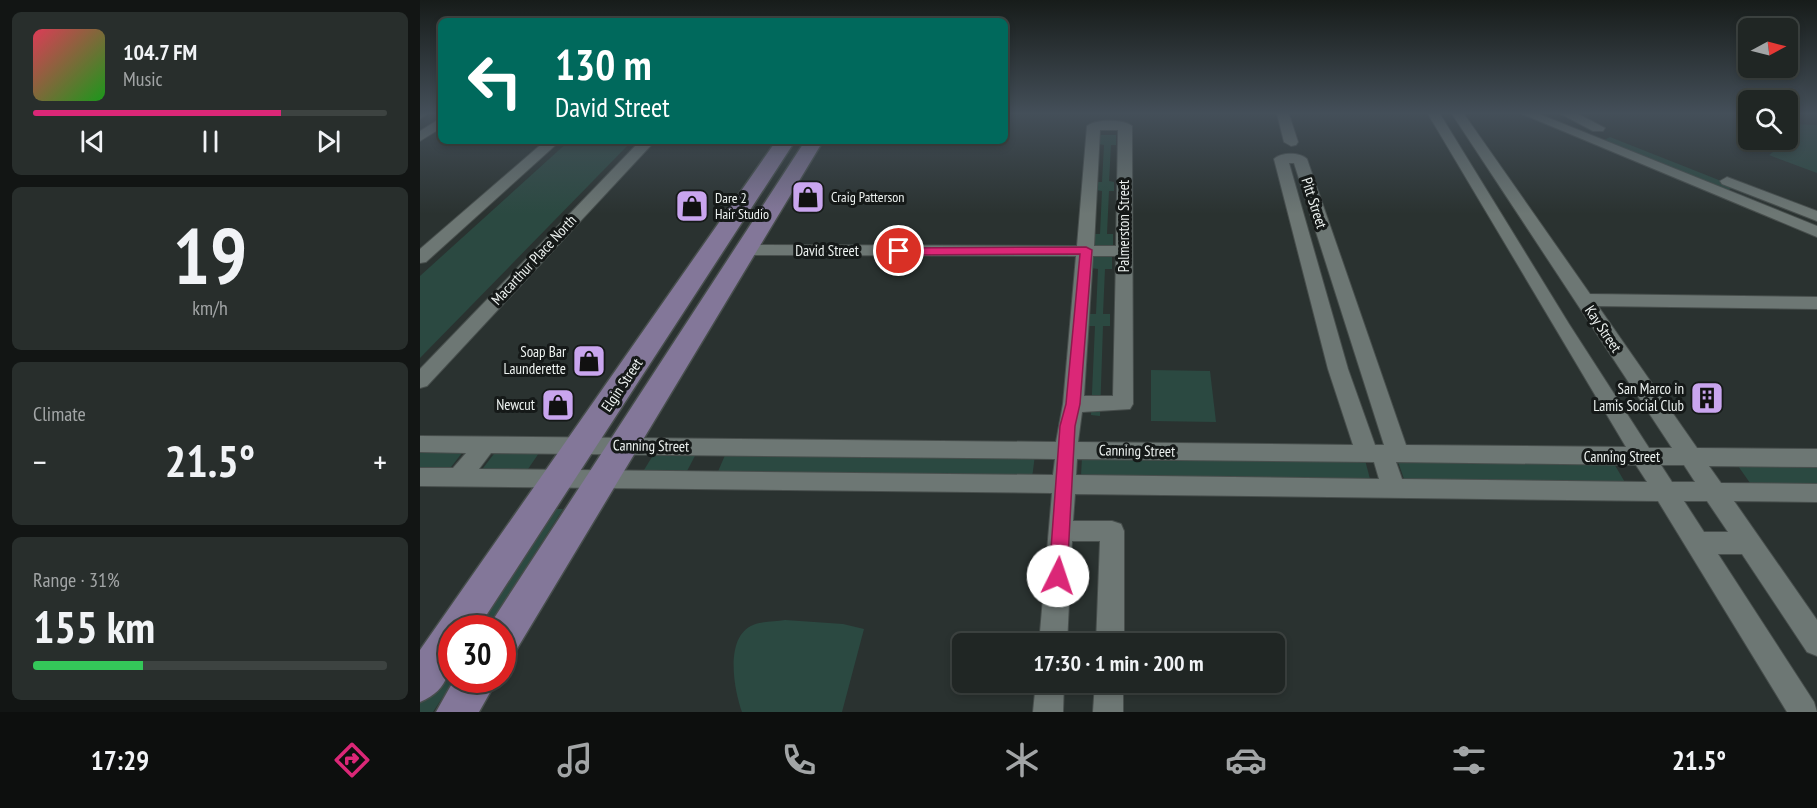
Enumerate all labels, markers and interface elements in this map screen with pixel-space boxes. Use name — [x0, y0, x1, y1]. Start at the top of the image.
north arrow — [1738, 18, 1798, 78]
map controls — [1738, 18, 1798, 150]
text: 130 m — [555, 37, 652, 92]
text: 104.7 FM — [123, 38, 197, 66]
icon: left — [456, 42, 534, 120]
text: Music — [123, 66, 163, 92]
text: David Street — [555, 90, 670, 124]
button: search — [1738, 90, 1798, 150]
icon: previous — [76, 125, 109, 158]
icon: pause — [194, 125, 227, 158]
icon: next — [312, 125, 345, 158]
street label: Pitt Street — [1297, 175, 1332, 231]
shop icon: Craig Patterson — [790, 179, 826, 215]
street label: Palmerston Street — [1114, 180, 1133, 272]
shop icon: Dare 2 Hair Studio — [674, 188, 710, 224]
place label: Craig Patterson — [831, 188, 904, 206]
place label: Dare 2 Hair Studio — [715, 189, 769, 223]
text: 19 — [173, 205, 247, 306]
street label: Macarthur Place North — [487, 211, 580, 309]
pin — [873, 225, 924, 276]
icon: arrive — [882, 234, 915, 267]
street label: David Street — [795, 241, 859, 260]
text: km/h — [192, 295, 228, 321]
street label: Kay Street — [1581, 302, 1626, 356]
place label: Soap Bar Launderette — [504, 342, 567, 378]
shop icon: Soap Bar Launderette — [571, 343, 607, 379]
street label: Elgin Street — [597, 354, 646, 415]
place label: San Marco in Lamis Social Club — [1593, 379, 1684, 415]
building icon: San Marco in Lamis Social Club — [1689, 380, 1725, 416]
shop icon: Newcut — [540, 387, 576, 423]
place label: Newcut — [496, 395, 535, 414]
text: Climate — [33, 401, 86, 427]
text: 21.5° — [165, 431, 255, 489]
street label: Canning Street — [613, 435, 689, 456]
text: − — [33, 440, 47, 483]
text: + — [373, 440, 387, 483]
street label: Canning Street — [1099, 440, 1175, 461]
street label: Canning Street — [1584, 447, 1660, 466]
position arrow — [1026, 544, 1090, 608]
text: Range · 31% — [33, 567, 120, 593]
text: 155 km — [33, 597, 155, 655]
speed limit sign: 30 — [438, 615, 516, 693]
text: 17:30 · 1 min · 200 m — [1033, 649, 1204, 677]
icon: directions — [331, 739, 373, 781]
icon: music — [554, 739, 596, 781]
icon: phone — [778, 739, 820, 781]
icon: climate — [1001, 739, 1043, 781]
icon: car — [1225, 739, 1267, 781]
icon: filters — [1448, 739, 1490, 781]
text: 17:29 — [91, 743, 149, 777]
text: 21.5° — [1672, 743, 1726, 777]

